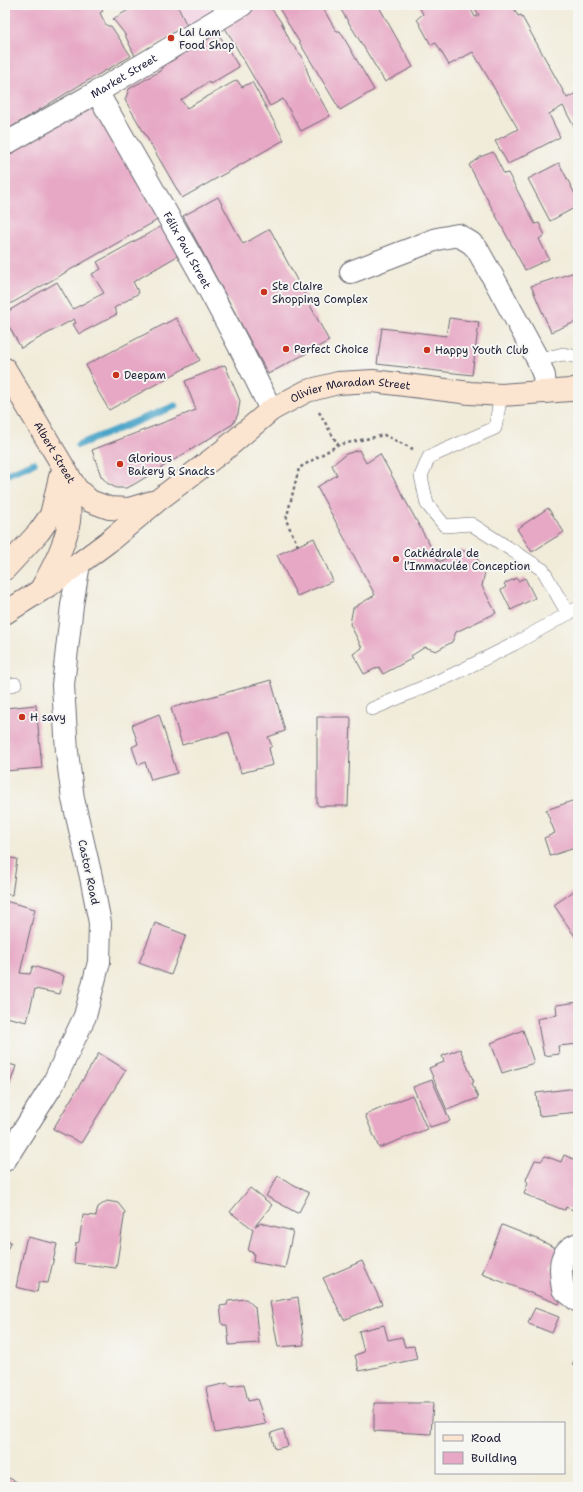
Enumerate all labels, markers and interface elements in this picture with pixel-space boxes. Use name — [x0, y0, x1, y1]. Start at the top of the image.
place label: Lai Lam Food Shop — [179, 25, 234, 53]
marker: Lai Lam Food Shop — [166, 33, 176, 43]
street label: Market Street — [88, 50, 160, 102]
street label: Félix Paul Street — [159, 209, 214, 292]
place label: Ste Claire Shopping Complex — [272, 279, 368, 307]
marker: Ste Claire Shopping Complex — [259, 287, 269, 297]
place label: Perfect Choice — [294, 342, 369, 357]
place label: Happy Youth Club — [435, 343, 529, 358]
marker: Perfect Choice — [281, 344, 291, 354]
marker: Happy Youth Club — [422, 345, 432, 355]
place label: Deepam — [124, 368, 166, 383]
marker: Deepam — [111, 370, 121, 380]
street label: Olivier Maradan Street — [287, 374, 412, 407]
street label: Albert Street — [30, 419, 79, 486]
place label: Glorious Bakery & Snacks — [128, 451, 215, 479]
marker: Glorious Bakery & Snacks — [115, 459, 125, 469]
place label: Cathédrale de l'Immaculée Conception — [404, 546, 530, 574]
marker: Cathédrale de l'Immaculée Conception — [391, 554, 401, 564]
place label: H savy — [30, 710, 66, 725]
marker: H savy — [17, 712, 27, 722]
street label: Castor Road — [74, 838, 103, 906]
legend — [435, 1422, 565, 1474]
text: Road — [471, 1430, 502, 1446]
text: Building — [471, 1450, 517, 1466]

